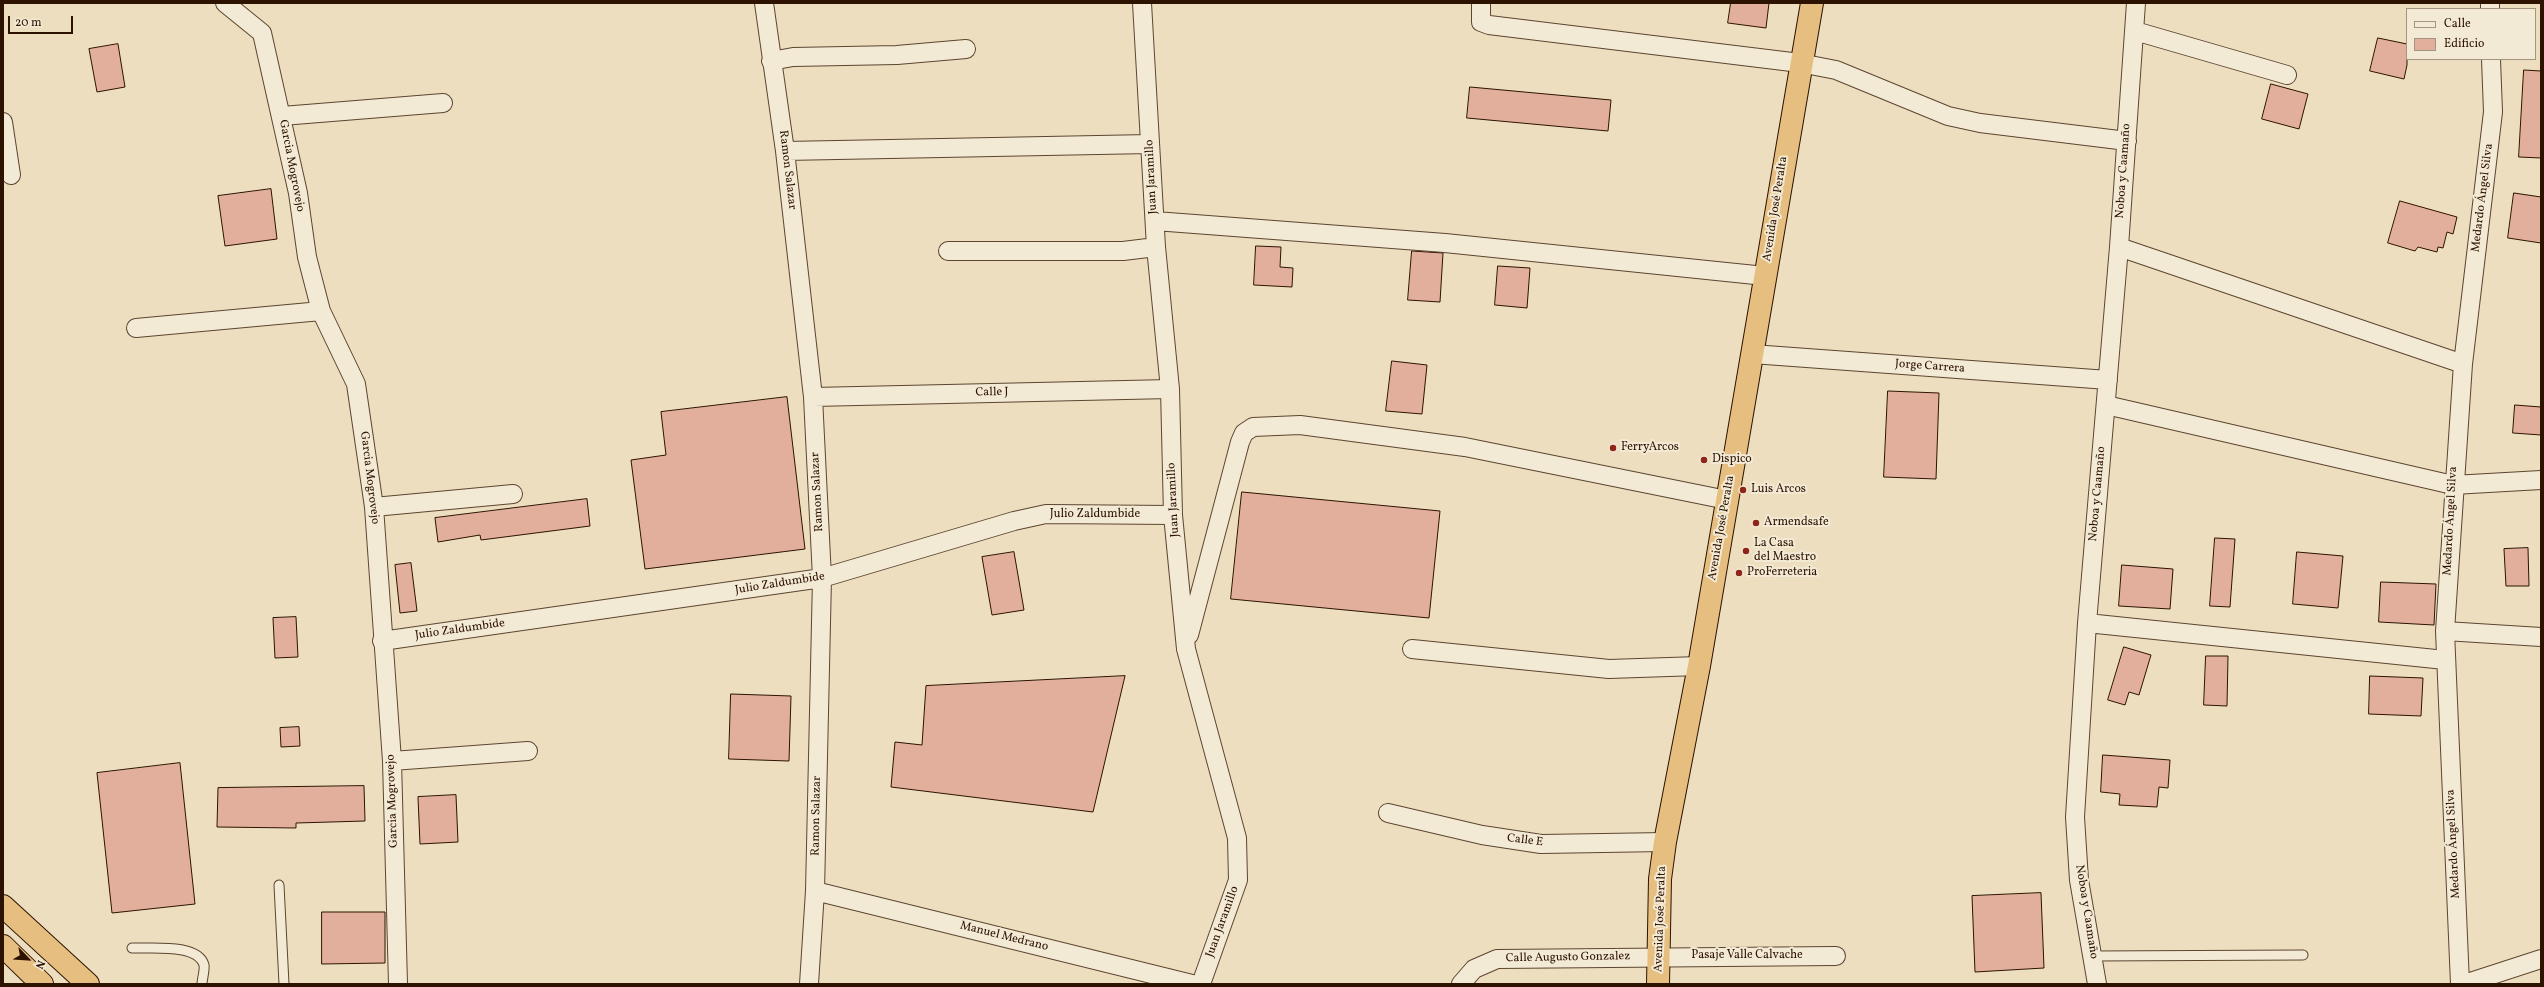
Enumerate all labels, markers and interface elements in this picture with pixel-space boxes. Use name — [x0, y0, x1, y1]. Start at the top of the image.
scale bar — [10, 8, 75, 34]
legend — [2406, 8, 2536, 60]
text: 20 m — [15, 15, 42, 31]
text: Calle — [2444, 16, 2471, 32]
text: Edificio — [2444, 36, 2484, 52]
street label: Garcia Mogrovejo — [275, 119, 307, 213]
street label: Noboa y Caamaño — [2113, 123, 2135, 219]
street label: Ramon Salazar — [775, 129, 799, 211]
street label: Juan Jaramillo — [1143, 139, 1161, 215]
street label: Medardo Ángel Silva — [2469, 143, 2497, 253]
street label: Avenida José Peralta — [1761, 155, 1791, 263]
street label: Jorge Carrera — [1895, 357, 1965, 377]
street label: Calle J — [975, 386, 1009, 400]
street label: Garcia Mogrovejo — [356, 431, 382, 525]
place label: FerryArcos — [1621, 441, 1679, 455]
marker: FerryArcos — [1608, 443, 1618, 453]
street label: Noboa y Caamaño — [2087, 446, 2109, 542]
street label: Ramon Salazar — [809, 452, 827, 532]
place label: Dispico — [1712, 453, 1752, 467]
marker: Dispico — [1699, 455, 1709, 465]
street label: Juan Jaramillo — [1165, 462, 1183, 538]
street label: Medardo Ángel Silva — [2441, 466, 2461, 576]
street label: Avenida José Peralta — [1706, 474, 1738, 582]
place label: Luis Arcos — [1751, 483, 1806, 497]
marker: Luis Arcos — [1738, 485, 1748, 495]
street label: Julio Zaldumbide — [1050, 508, 1140, 522]
place label: Armendsafe — [1764, 516, 1829, 530]
marker: Armendsafe — [1751, 518, 1761, 528]
place label: La Casa del Maestro — [1754, 537, 1816, 565]
marker: La Casa del Maestro — [1741, 546, 1751, 556]
place label: ProFerreteria — [1747, 566, 1817, 580]
marker: ProFerreteria — [1734, 568, 1744, 578]
street label: Julio Zaldumbide — [734, 570, 826, 598]
street label: Julio Zaldumbide — [414, 617, 506, 643]
street label: Garcia Mogrovejo — [384, 754, 402, 848]
street label: Ramon Salazar — [809, 776, 825, 856]
street label: Medardo Ángel Silva — [2444, 789, 2464, 899]
street label: Calle E — [1506, 832, 1544, 850]
street label: Noboa y Caamaño — [2071, 864, 2101, 960]
street label: Avenida José Peralta — [1652, 866, 1670, 972]
street label: Juan Jaramillo — [1203, 884, 1243, 960]
street label: Manuel Medrano — [958, 919, 1050, 955]
north arrow — [8, 939, 48, 979]
street label: Pasaje Valle Calvache — [1691, 949, 1803, 963]
street label: Calle Augusto Gonzalez — [1506, 950, 1630, 966]
text: N — [31, 957, 48, 971]

